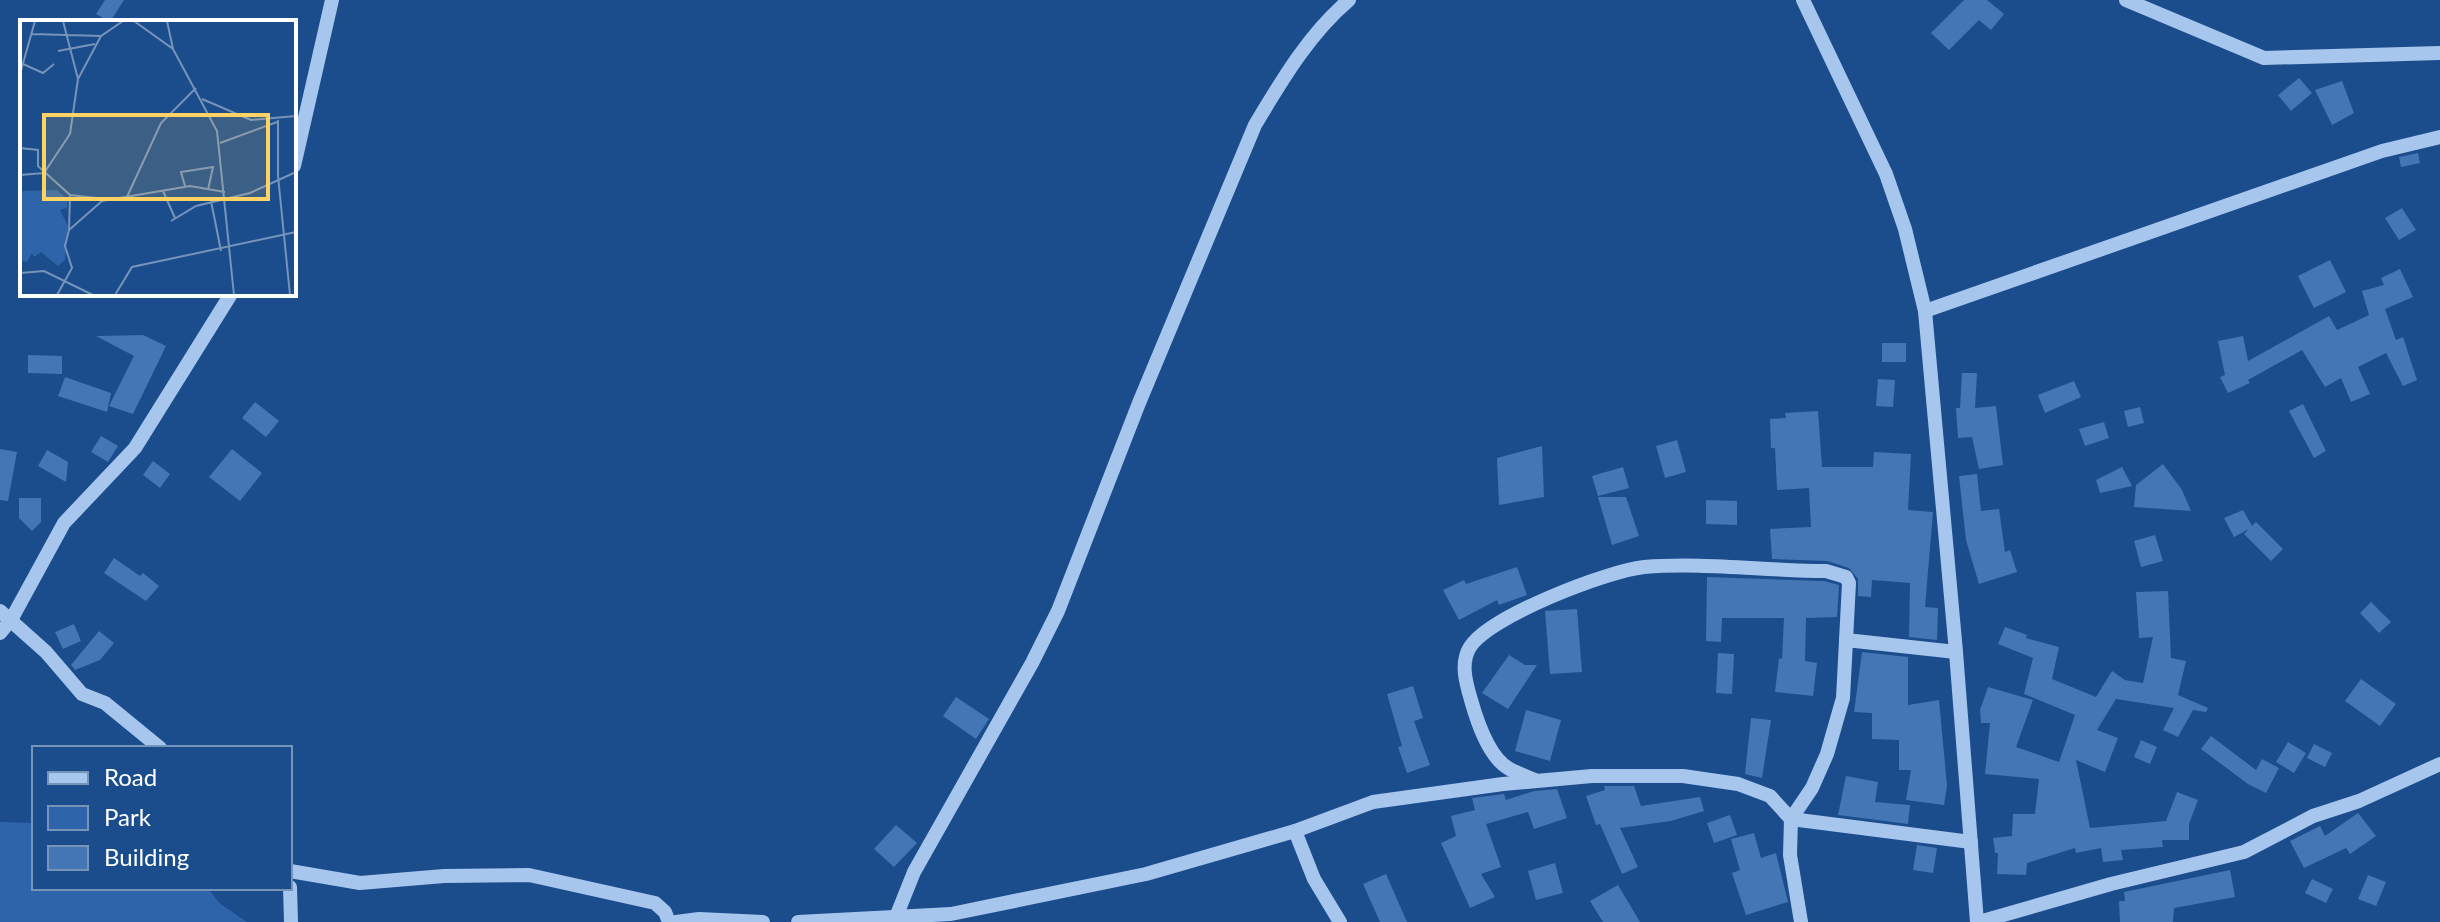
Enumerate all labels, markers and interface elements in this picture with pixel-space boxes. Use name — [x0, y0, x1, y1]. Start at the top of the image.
inset map — [20, 20, 296, 296]
legend — [32, 746, 292, 890]
text: Road — [104, 762, 157, 791]
text: Park — [104, 802, 152, 831]
text: Building — [104, 842, 189, 871]

